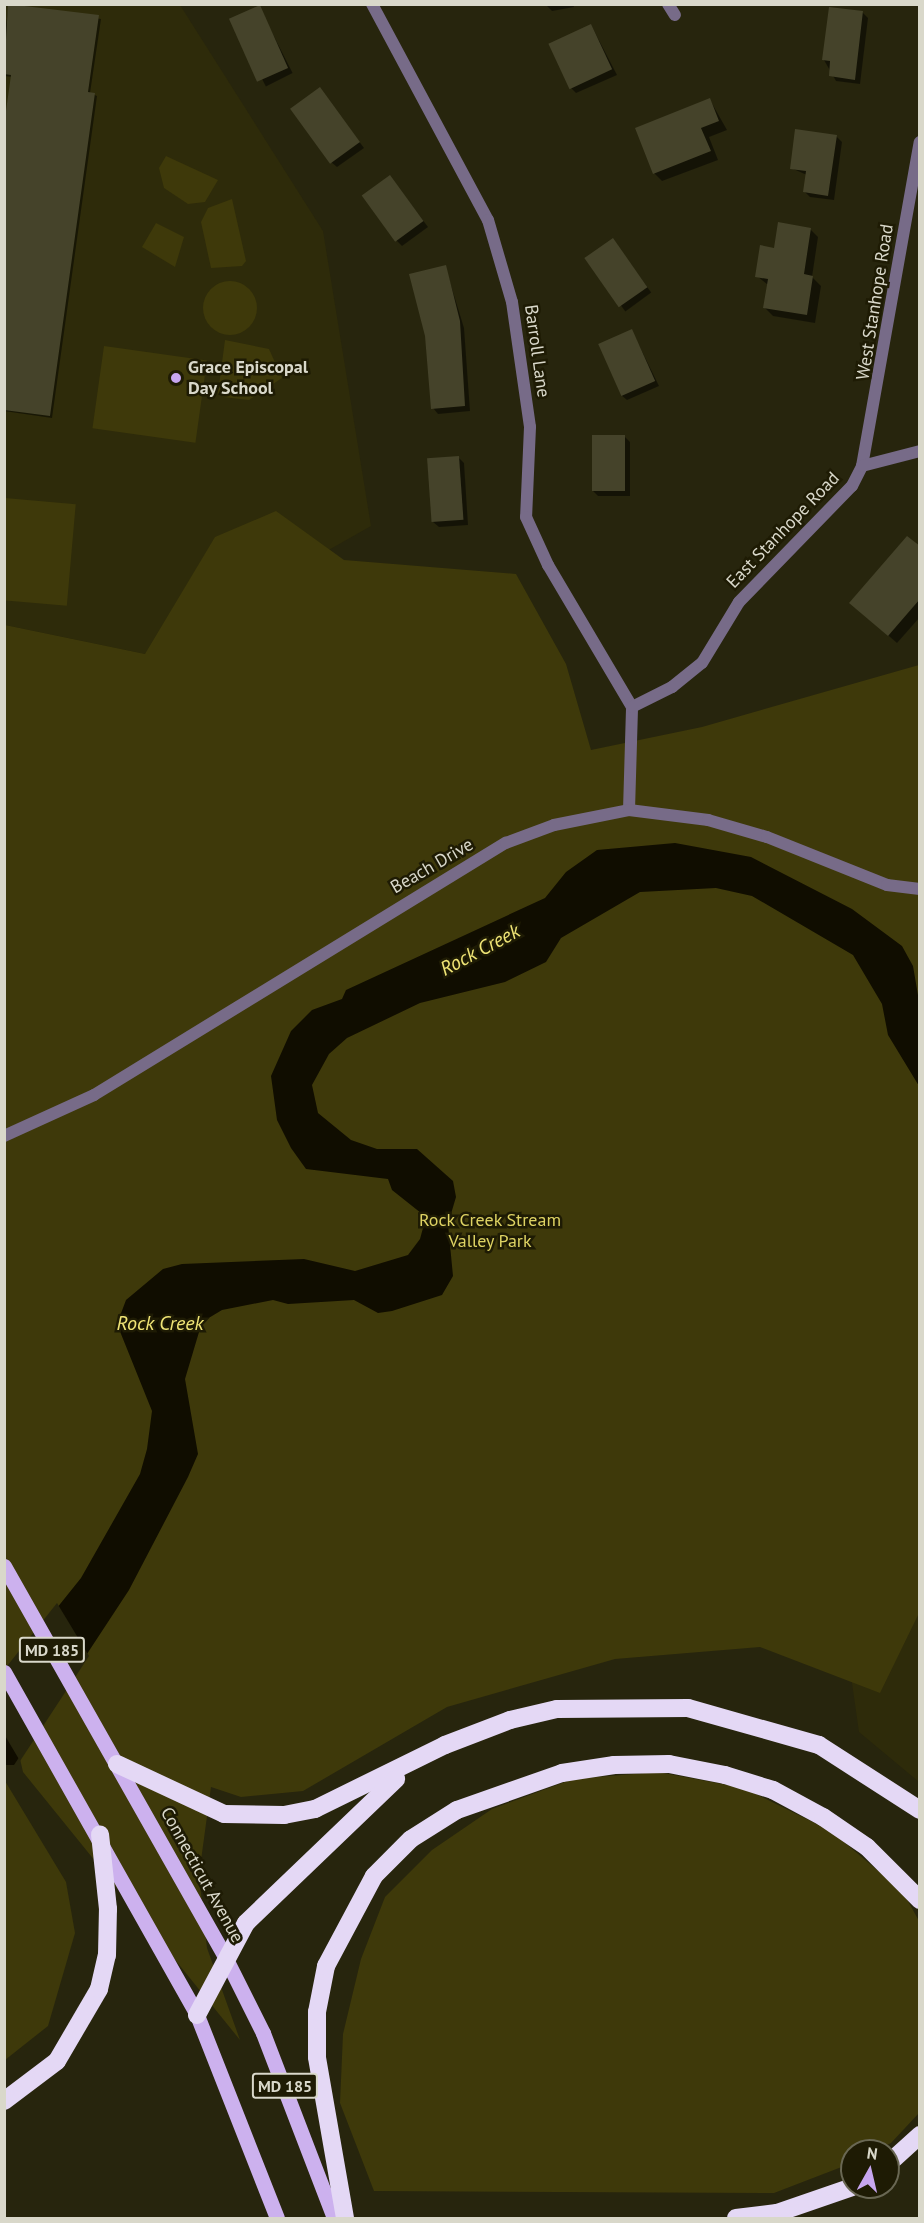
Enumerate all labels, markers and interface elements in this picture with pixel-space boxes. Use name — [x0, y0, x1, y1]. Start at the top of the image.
street label: West Stanhope Road — [852, 223, 898, 381]
street label: Barroll Lane — [520, 303, 554, 399]
place label: Grace Episcopal Day School — [188, 357, 308, 400]
marker: Grace Episcopal Day School — [169, 371, 183, 385]
street label: East Stanhope Road — [722, 468, 844, 592]
street label: Beach Drive — [387, 834, 477, 898]
water label: Rock Creek — [436, 919, 524, 981]
park label: Rock Creek Stream Valley Park — [418, 1210, 562, 1252]
water label: Rock Creek — [116, 1311, 204, 1335]
road number: MD 185 — [17, 1637, 86, 1663]
street label: Connecticut Avenue — [156, 1803, 248, 1947]
road number: MD 185 — [250, 2073, 320, 2099]
north arrow — [840, 2139, 900, 2199]
text: N — [866, 2143, 879, 2164]

